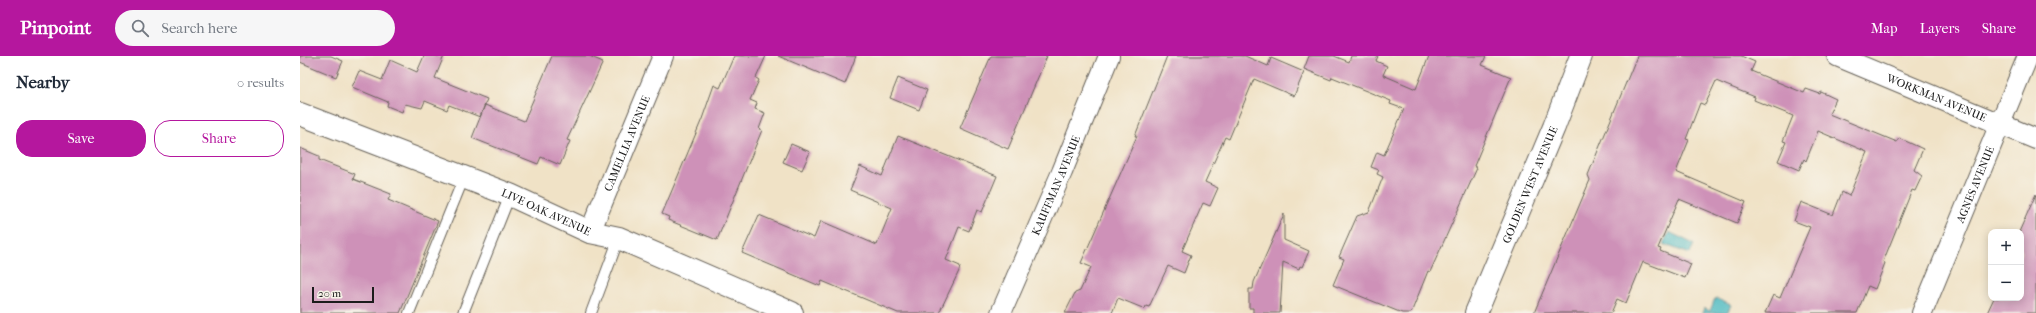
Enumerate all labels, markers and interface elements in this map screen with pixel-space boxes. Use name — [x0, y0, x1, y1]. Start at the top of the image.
search box — [115, 10, 395, 46]
text: Pinpoint — [20, 17, 91, 39]
icon: search — [129, 17, 151, 39]
text: Search here — [161, 19, 237, 37]
text: Map — [1871, 20, 1898, 37]
text: Layers — [1920, 20, 1960, 37]
text: Share — [1982, 20, 2016, 37]
street label: WORKMAN AVENUE — [1884, 71, 1989, 124]
text: Nearby — [16, 72, 70, 92]
text: 0 results — [237, 75, 284, 90]
street label: CAMELLIA AVENUE — [601, 93, 653, 193]
button: Save — [16, 120, 146, 157]
button: Share — [154, 120, 284, 157]
street label: GOLDEN WEST AVENUE — [1499, 124, 1560, 245]
street label: KAUFFMAN AVENUE — [1029, 133, 1083, 237]
street label: AGNES AVENUE — [1953, 144, 1997, 226]
street label: LIVE OAK AVENUE — [500, 186, 593, 238]
map controls — [1988, 229, 2024, 301]
button: + — [1988, 229, 2024, 265]
button: − — [1988, 265, 2024, 301]
scale bar — [312, 285, 374, 304]
text: 20 m — [318, 287, 341, 300]

